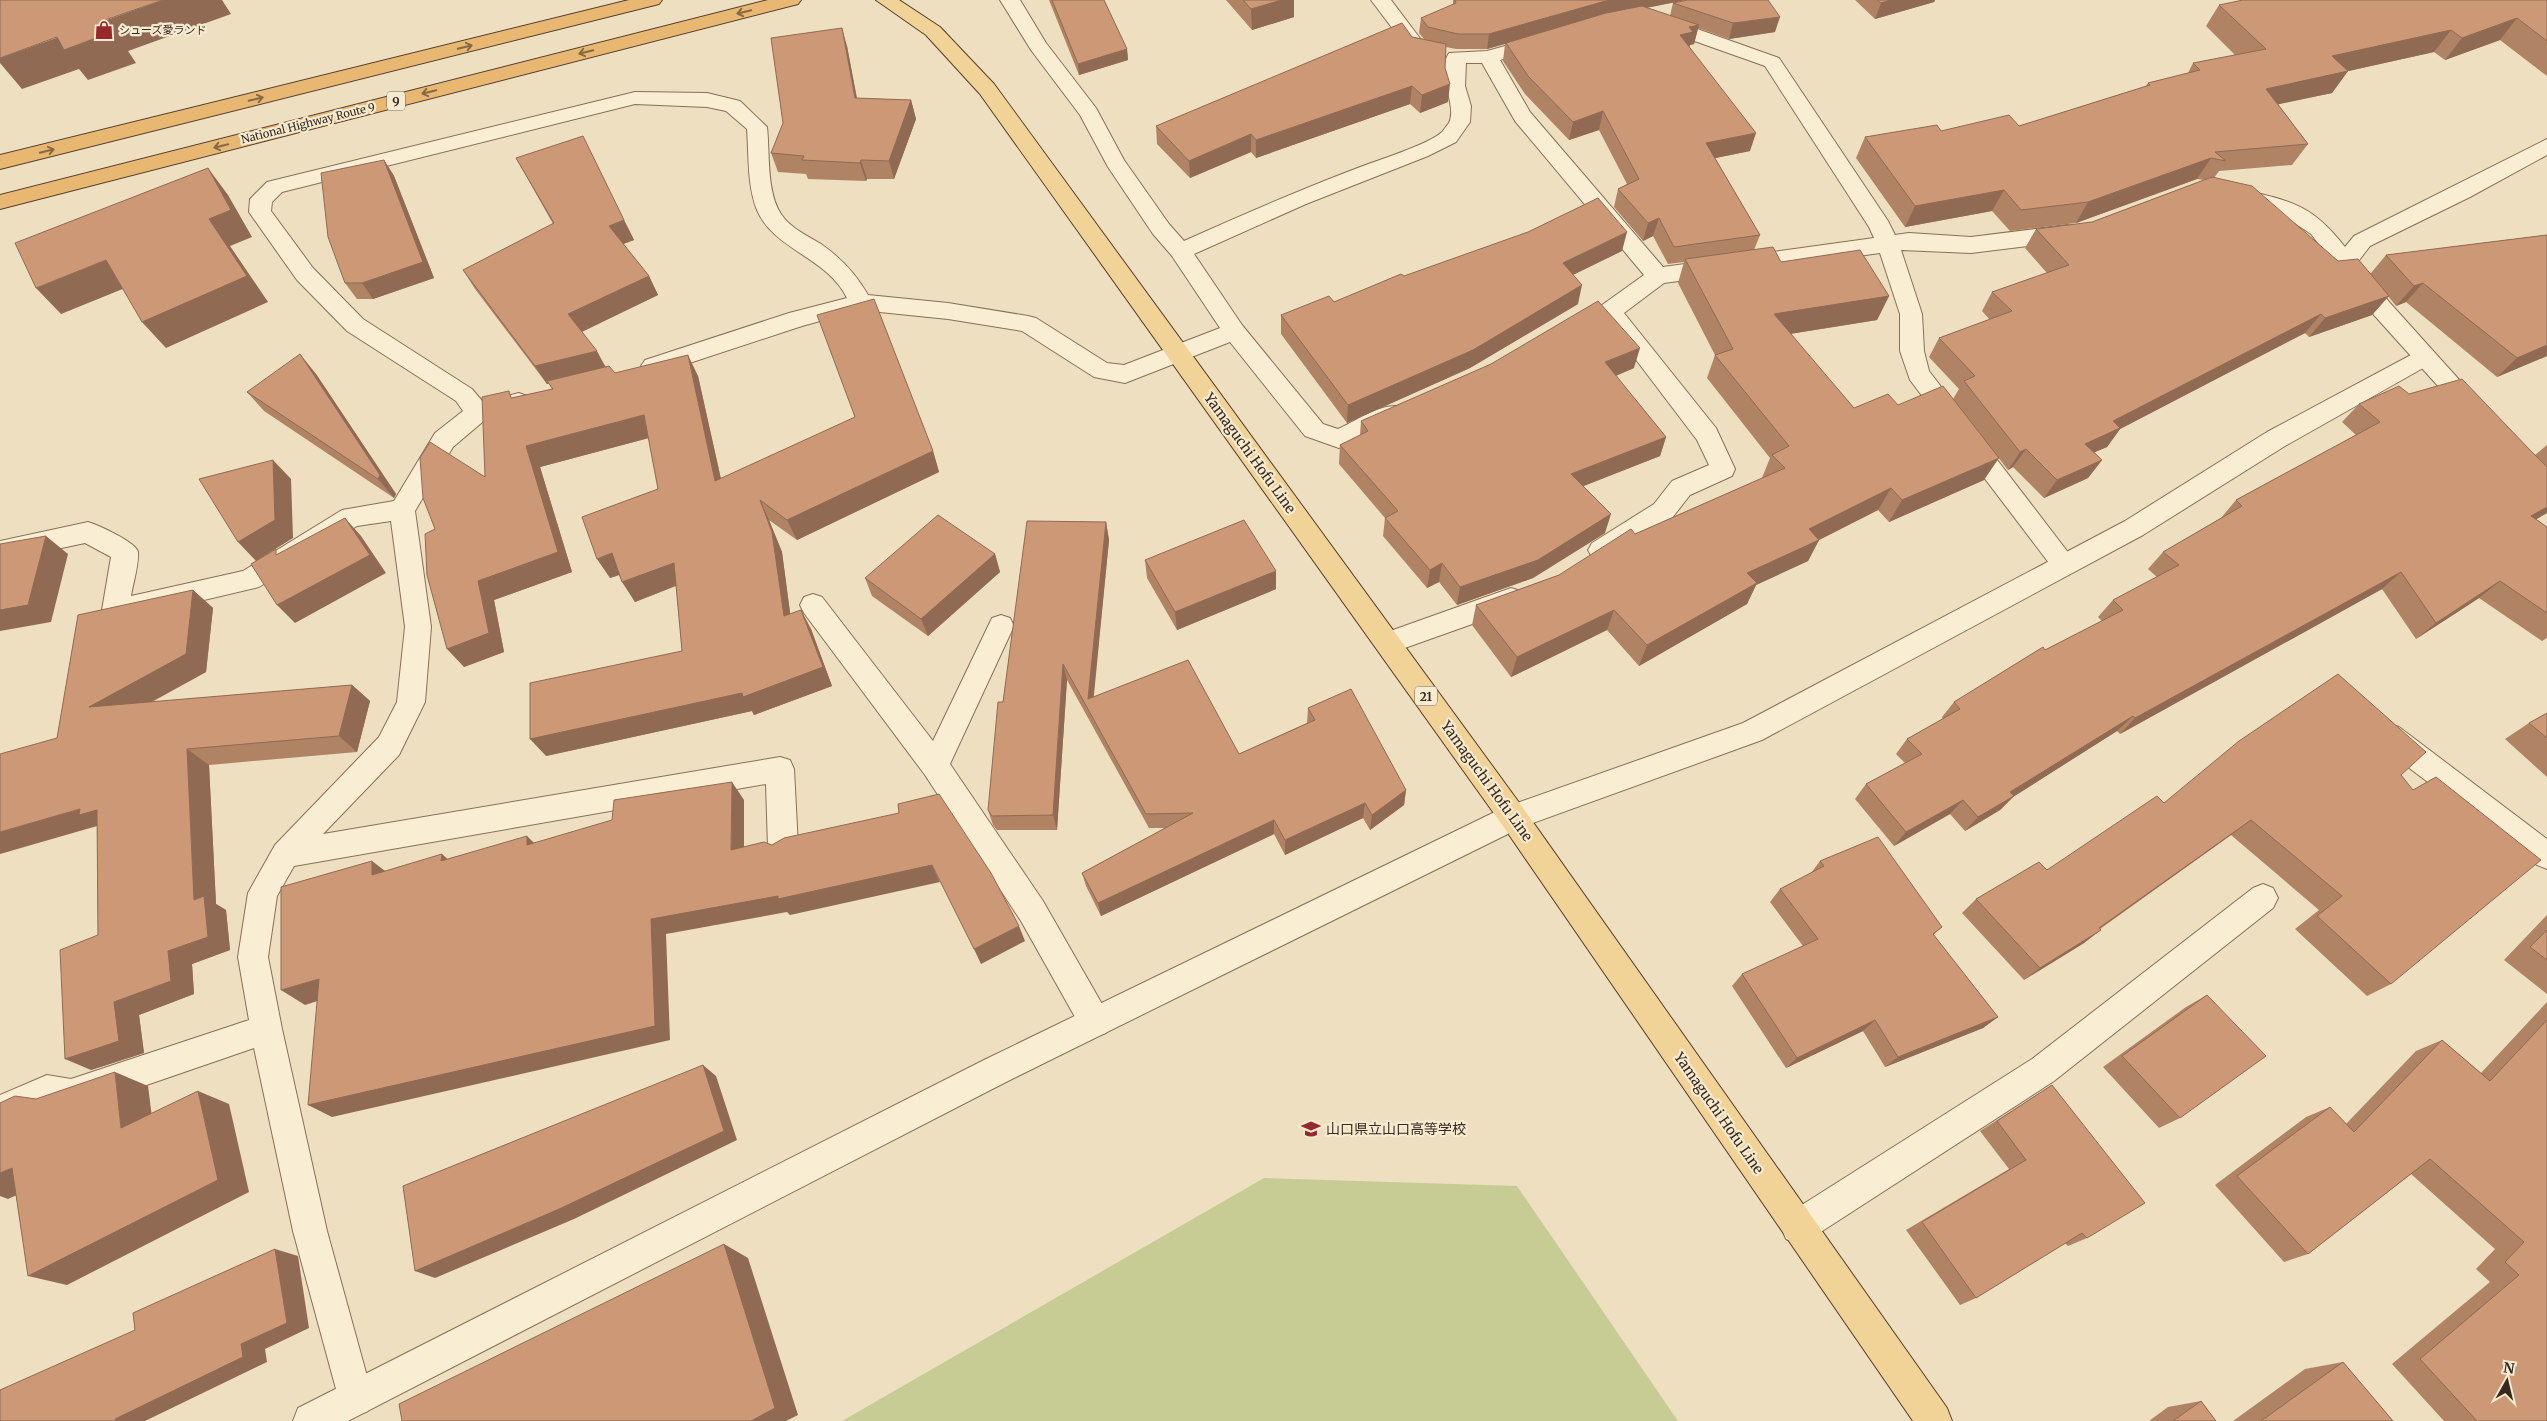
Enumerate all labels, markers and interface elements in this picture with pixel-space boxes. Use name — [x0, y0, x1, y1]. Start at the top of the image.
one-way arrow — [736, 8, 752, 17]
shop icon: シューズ愛ランド — [93, 19, 115, 41]
place label: シューズ愛ランド — [119, 23, 206, 37]
one-way arrow — [456, 42, 472, 51]
one-way arrow — [579, 48, 595, 57]
one-way arrow — [422, 88, 438, 98]
road number: 9 — [387, 92, 405, 110]
one-way arrow — [247, 94, 263, 103]
street label: National Highway Route 9 — [240, 100, 377, 146]
one-way arrow — [213, 141, 229, 151]
one-way arrow — [39, 146, 55, 155]
street label: Yamaguchi Hofu Line — [1200, 388, 1300, 517]
road number: 21 — [1415, 686, 1437, 706]
street label: Yamaguchi Hofu Line — [1437, 716, 1537, 845]
street label: Yamaguchi Hofu Line — [1670, 1048, 1768, 1177]
school or university icon: 山口県立山口高等学校 — [1300, 1118, 1322, 1140]
place label: 山口県立山口高等学校 — [1326, 1120, 1466, 1138]
north arrow — [2482, 1356, 2532, 1406]
text: N — [2502, 1358, 2516, 1378]

